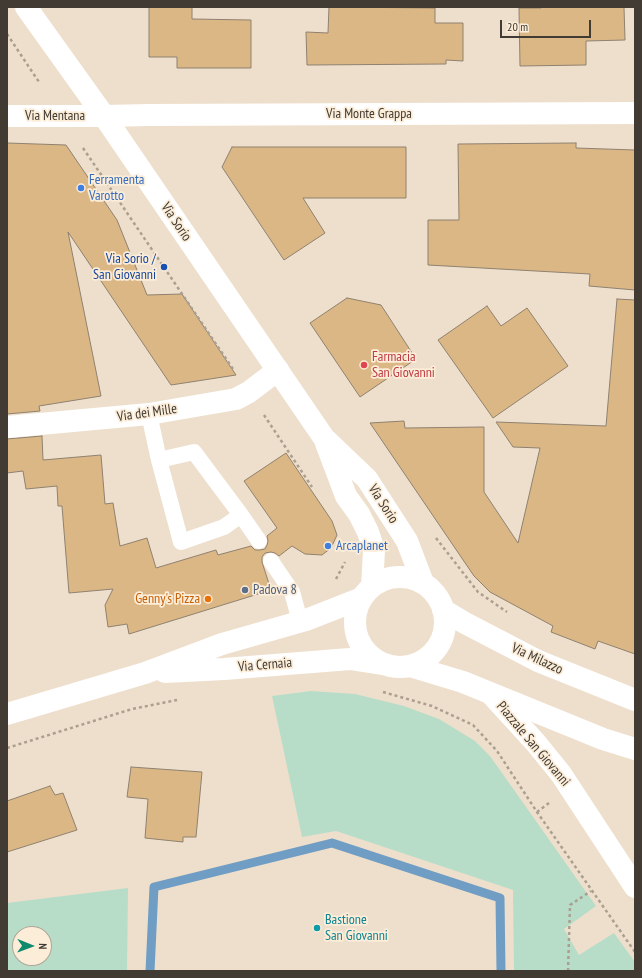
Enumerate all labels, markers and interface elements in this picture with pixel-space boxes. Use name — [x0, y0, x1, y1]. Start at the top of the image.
scale bar — [502, 12, 593, 38]
text: 20 m — [507, 19, 528, 34]
street label: Via Monte Grappa — [326, 106, 412, 122]
street label: Via Mentana — [25, 108, 85, 124]
place label: Ferramenta Varotto — [89, 172, 144, 204]
marker: Ferramenta Varotto — [76, 183, 86, 193]
street label: Via Sorio — [157, 199, 195, 245]
place label: Via Sorio / San Giovanni — [93, 251, 156, 284]
marker: Via Sorio / San Giovanni — [159, 262, 169, 272]
place label: Farmacia San Giovanni — [372, 349, 435, 382]
marker: Farmacia San Giovanni — [359, 360, 369, 370]
street label: Via dei Mille — [116, 400, 178, 426]
street label: Via Sorio — [364, 481, 402, 527]
place label: Arcaplanet — [336, 538, 388, 554]
marker: Arcaplanet — [323, 541, 333, 551]
place label: Padova 8 — [253, 582, 297, 598]
marker: Padova 8 — [240, 585, 250, 595]
place label: Genny's Pizza — [135, 591, 200, 607]
marker: Genny's Pizza — [203, 594, 213, 604]
street label: Via Milazzo — [509, 640, 565, 678]
street label: Via Cernaia — [237, 654, 293, 676]
street label: Piazzale San Giovanni — [493, 698, 573, 790]
place label: Bastione San Giovanni — [325, 912, 388, 944]
marker: Bastione San Giovanni — [312, 923, 322, 933]
north arrow — [12, 926, 52, 966]
text: N — [36, 943, 50, 949]

